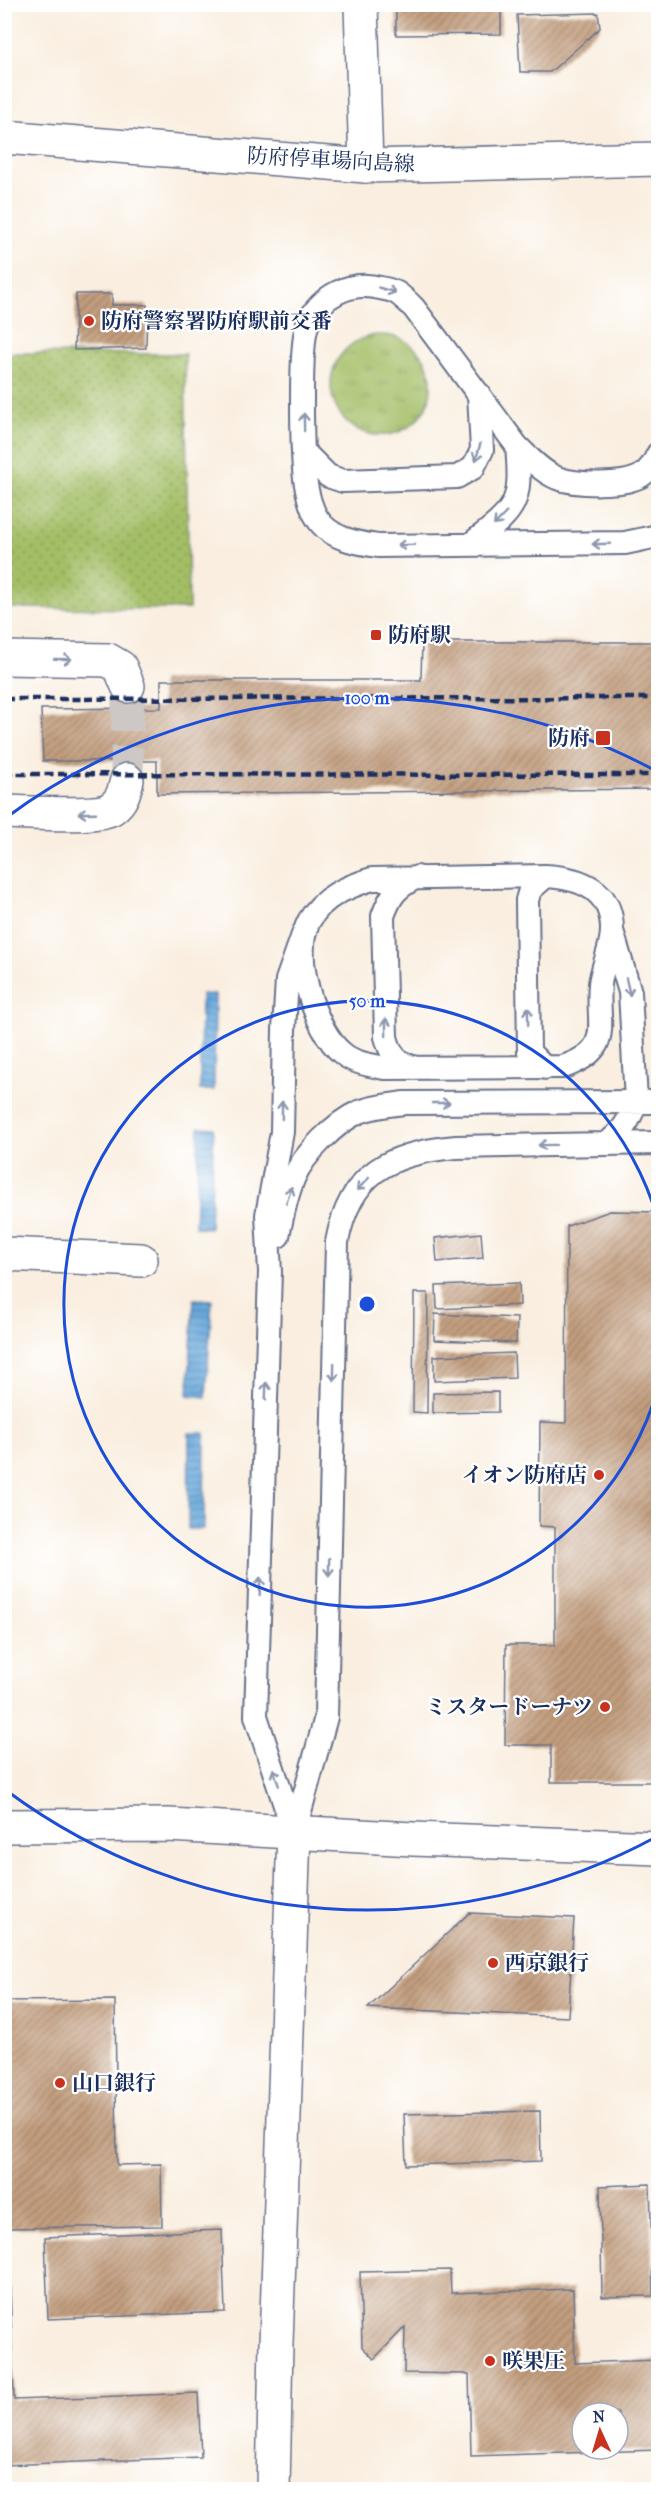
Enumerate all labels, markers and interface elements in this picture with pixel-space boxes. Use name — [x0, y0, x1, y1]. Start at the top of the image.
street label: 防府停車場向島線 — [246, 144, 416, 176]
one-way arrow — [377, 285, 396, 296]
place label: 防府警察署防府駅前交番 — [101, 309, 332, 333]
marker: 防府警察署防府駅前交番 — [82, 314, 96, 328]
one-way arrow — [298, 413, 310, 433]
one-way arrow — [472, 442, 484, 461]
one-way arrow — [493, 512, 508, 527]
one-way arrow — [591, 538, 611, 550]
one-way arrow — [396, 539, 416, 551]
place label: 防府駅 — [388, 623, 451, 647]
marker: 防府駅 — [369, 628, 383, 642]
one-way arrow — [52, 653, 72, 665]
text: 100 m — [344, 688, 391, 709]
place label: 防府 — [548, 726, 590, 750]
marker: 防府 — [594, 729, 612, 747]
one-way arrow — [77, 807, 97, 818]
one-way arrow — [622, 977, 634, 996]
text: 50 m — [349, 991, 386, 1012]
one-way arrow — [522, 1007, 534, 1027]
one-way arrow — [380, 1017, 392, 1037]
one-way arrow — [431, 1097, 451, 1109]
one-way arrow — [276, 1100, 288, 1120]
one-way arrow — [538, 1139, 558, 1151]
one-way arrow — [355, 1177, 370, 1192]
one-way arrow — [284, 1186, 295, 1205]
centre of rings — [357, 1294, 377, 1314]
one-way arrow — [328, 1362, 340, 1382]
one-way arrow — [261, 1381, 272, 1401]
place label: イオン防府店 — [462, 1463, 587, 1487]
marker: イオン防府店 — [592, 1468, 606, 1482]
one-way arrow — [323, 1557, 335, 1577]
one-way arrow — [254, 1576, 266, 1596]
place label: ミスタードーナツ — [425, 1695, 593, 1719]
marker: ミスタードーナツ — [598, 1700, 612, 1714]
one-way arrow — [270, 1768, 281, 1787]
place label: 西京銀行 — [505, 1951, 589, 1975]
marker: 西京銀行 — [486, 1956, 500, 1970]
place label: 山口銀行 — [72, 2071, 156, 2095]
marker: 山口銀行 — [53, 2076, 67, 2090]
place label: 咲果圧 — [502, 2349, 565, 2373]
marker: 咲果圧 — [483, 2354, 497, 2368]
north arrow — [570, 2401, 630, 2461]
text: N — [592, 2407, 607, 2426]

